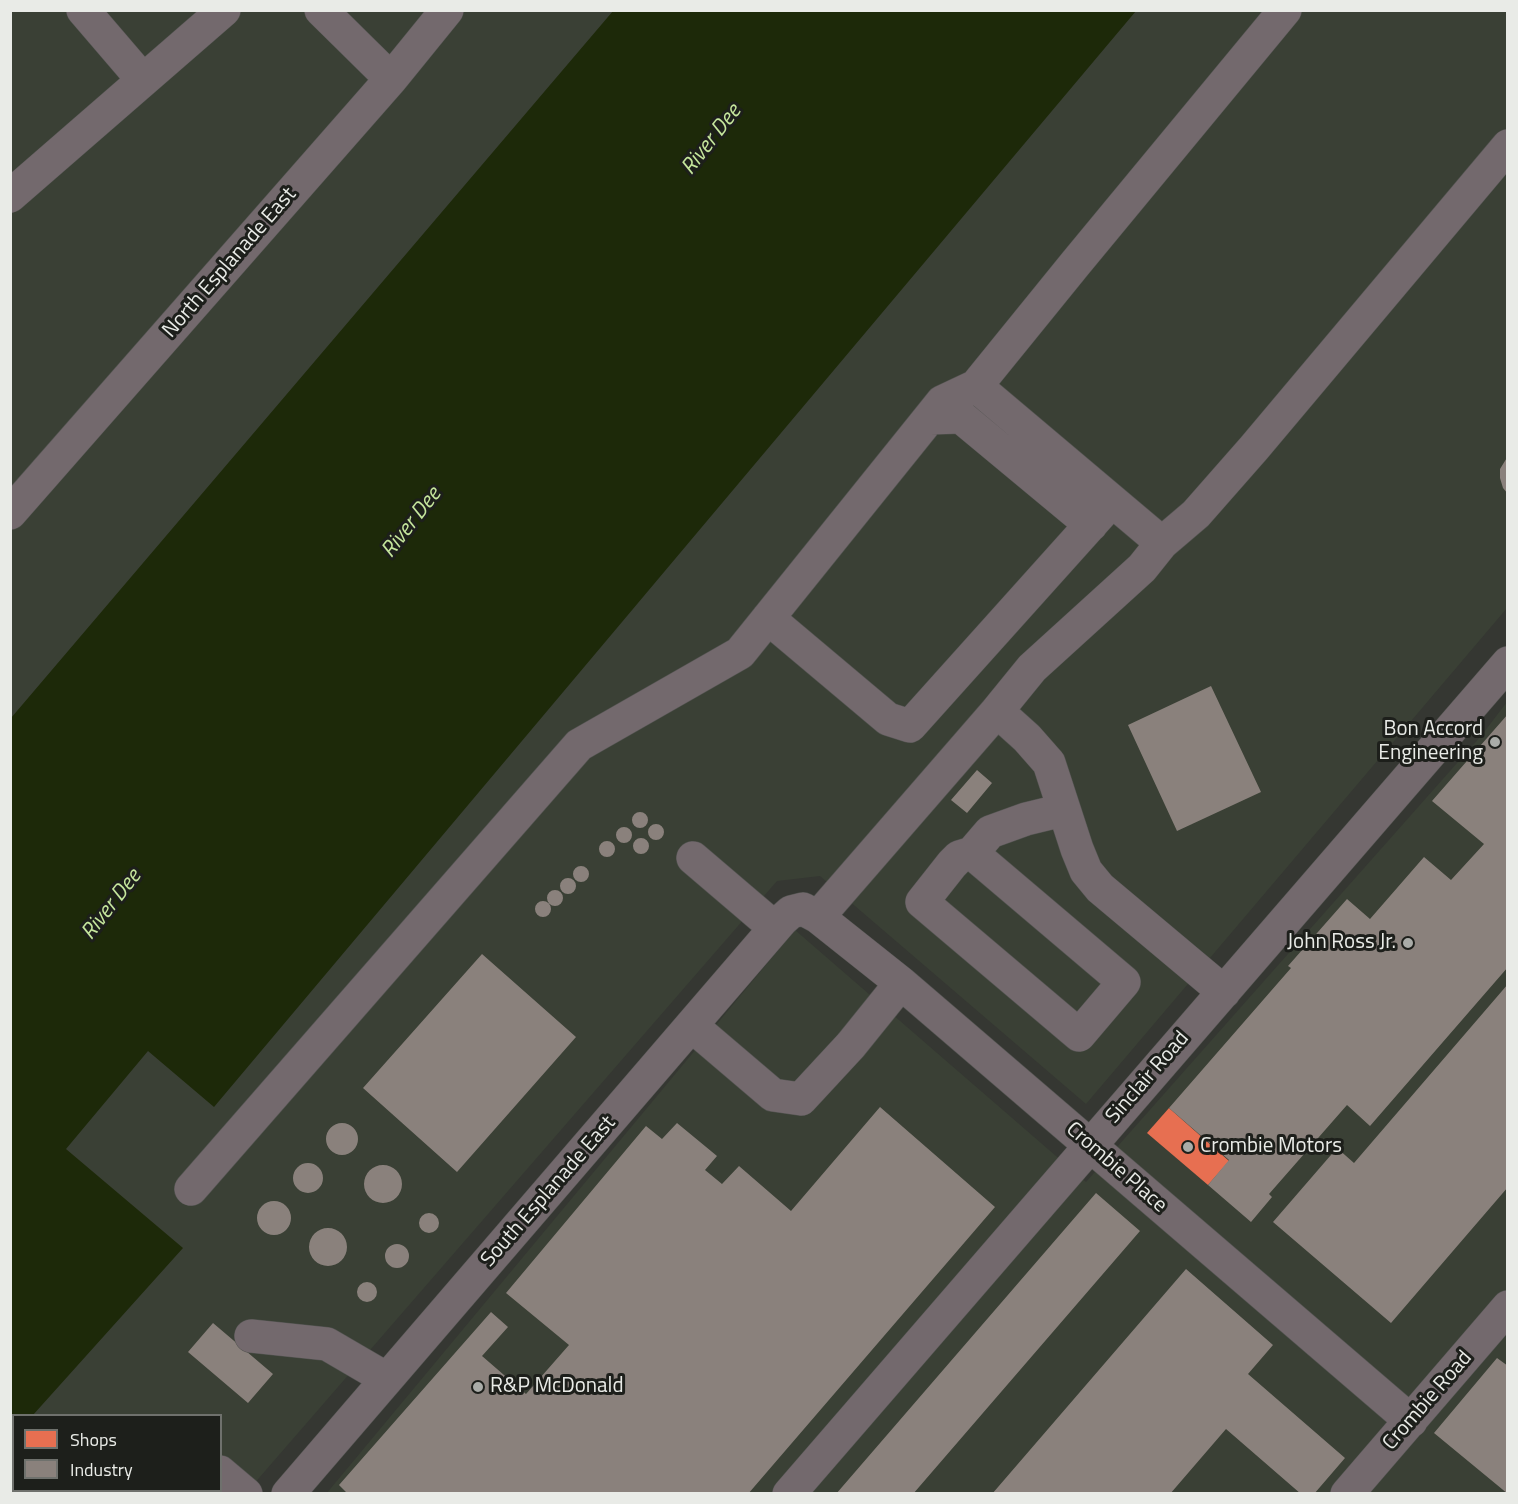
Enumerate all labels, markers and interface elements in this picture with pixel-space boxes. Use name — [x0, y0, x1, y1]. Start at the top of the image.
water label: River Dee — [676, 99, 748, 181]
street label: North Esplanade East — [158, 183, 302, 343]
water label: River Dee — [376, 482, 448, 564]
place label: Bon Accord Engineering — [1378, 717, 1483, 767]
marker: Bon Accord Engineering — [1488, 735, 1502, 749]
water label: River Dee — [76, 864, 148, 946]
place label: John Ross Jr. — [1287, 930, 1396, 956]
marker: John Ross Jr. — [1401, 936, 1415, 950]
street label: Sinclair Road — [1101, 1027, 1195, 1129]
street label: South Esplanade East — [476, 1111, 622, 1273]
street label: Crombie Place — [1060, 1117, 1172, 1219]
place label: Crombie Motors — [1200, 1134, 1342, 1160]
marker: Crombie Motors — [1181, 1140, 1195, 1154]
street label: Crombie Road — [1378, 1346, 1478, 1456]
place label: R&P McDonald — [490, 1374, 624, 1400]
marker: R&P McDonald — [471, 1380, 485, 1394]
legend — [12, 1414, 222, 1492]
text: Shops — [70, 1426, 117, 1453]
text: Industry — [70, 1456, 133, 1483]

